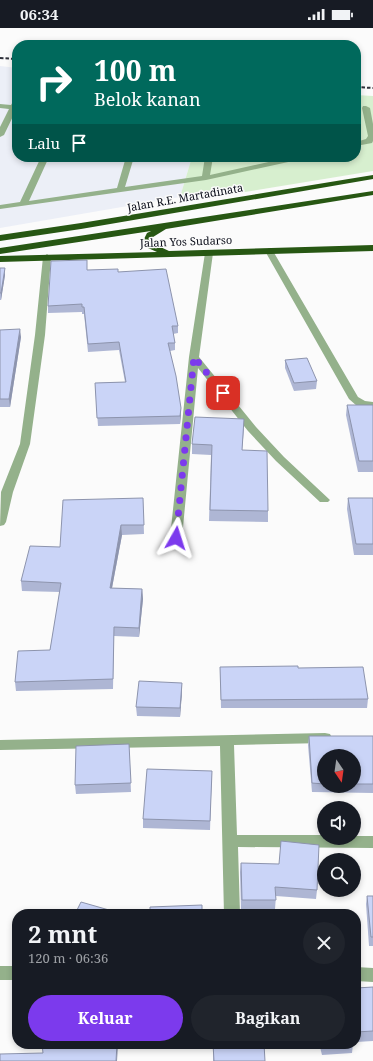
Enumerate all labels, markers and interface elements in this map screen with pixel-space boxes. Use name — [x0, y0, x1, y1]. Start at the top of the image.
text: 06:34 — [20, 4, 58, 24]
text: 100 m — [94, 51, 176, 89]
icon: right — [28, 56, 80, 108]
text: Belok kanan — [94, 87, 201, 111]
icon: arrive — [68, 132, 90, 154]
text: Lalu — [28, 133, 60, 153]
street label: Jalan R.E. Martadinata — [125, 179, 244, 215]
street label: Jalan Yos Sudarso — [139, 232, 232, 250]
pin — [206, 376, 240, 410]
icon: arrive — [212, 382, 234, 404]
position arrow — [155, 517, 197, 559]
north arrow — [317, 749, 361, 793]
map controls — [317, 749, 361, 897]
button: sound — [317, 801, 361, 845]
button: search — [317, 853, 361, 897]
text: 2 mnt — [28, 917, 97, 950]
button: close — [303, 922, 345, 964]
text: 120 m · 06:36 — [28, 949, 108, 967]
button: Keluar — [28, 995, 183, 1041]
button: Bagikan — [191, 995, 345, 1041]

